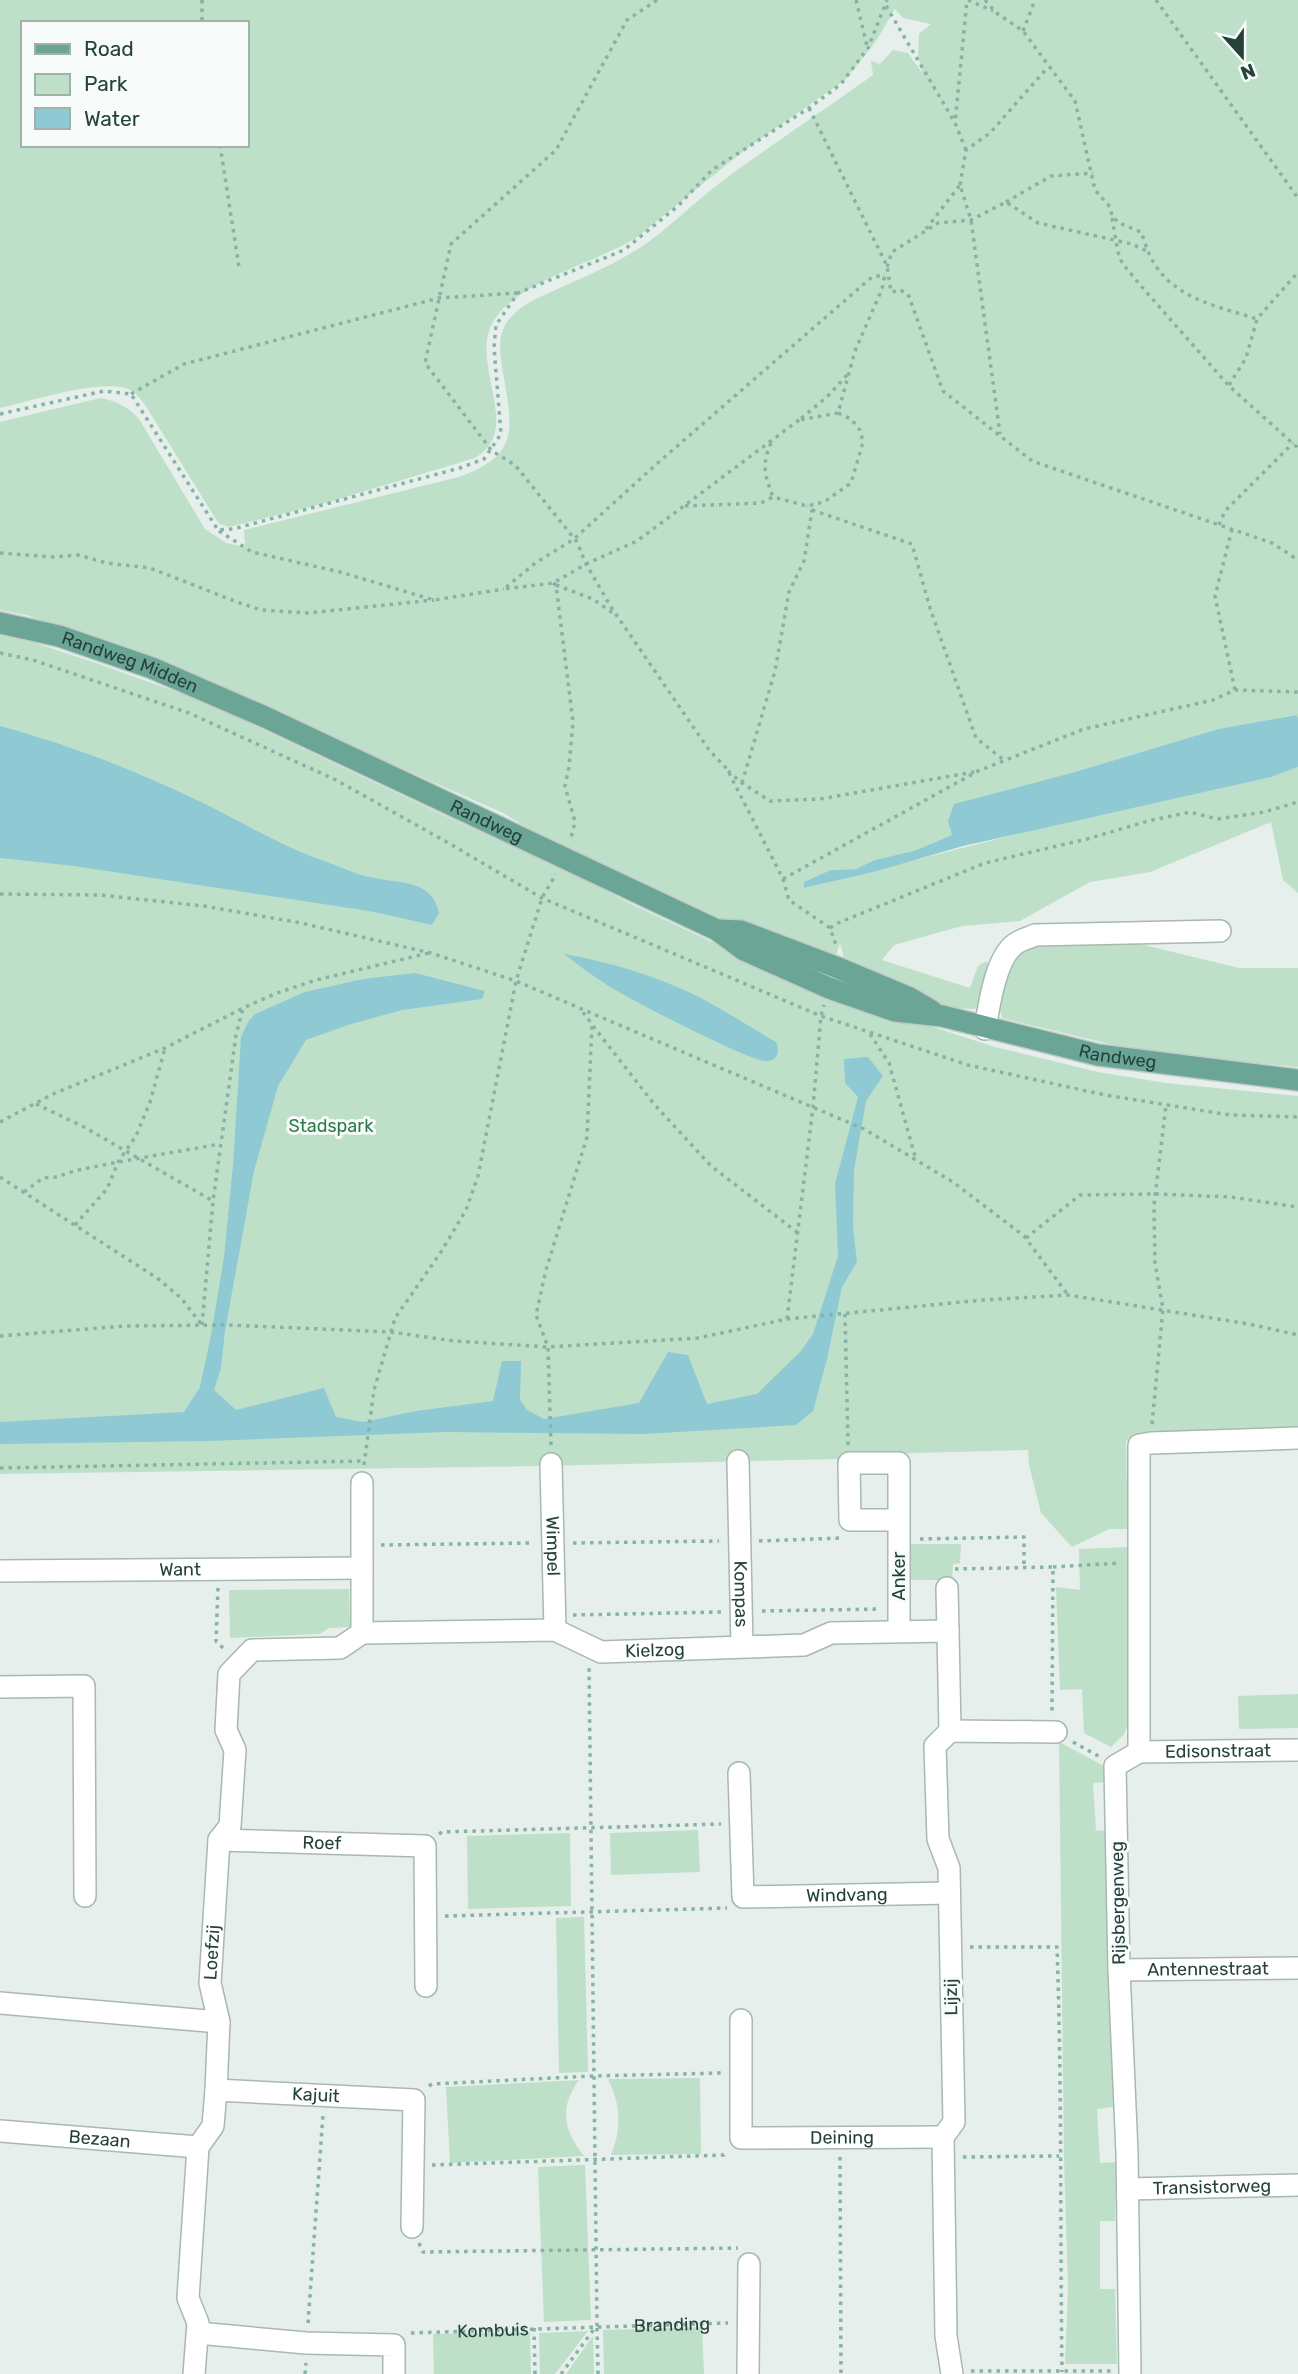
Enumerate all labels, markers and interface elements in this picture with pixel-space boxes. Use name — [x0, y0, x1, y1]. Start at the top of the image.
legend — [21, 21, 248, 147]
north arrow — [1207, 21, 1277, 91]
text: Road — [84, 36, 134, 61]
text: N — [1237, 58, 1258, 85]
text: Park — [84, 71, 128, 96]
text: Water — [84, 106, 140, 131]
street label: Randweg Midden — [59, 627, 202, 698]
street label: Randweg — [447, 795, 527, 848]
street label: Randweg — [1076, 1040, 1158, 1073]
park label: Stadspark — [289, 1115, 374, 1137]
street label: Wimpel — [541, 1516, 565, 1576]
street label: Anker — [888, 1551, 910, 1600]
street label: Want — [159, 1558, 201, 1581]
street label: Kompas — [729, 1560, 753, 1627]
street label: Kielzog — [625, 1638, 685, 1662]
street label: Edisonstraat — [1165, 1739, 1271, 1763]
street label: Roef — [302, 1831, 342, 1855]
street label: Rijsbergenweg — [1106, 1841, 1130, 1965]
street label: Windvang — [806, 1883, 888, 1907]
street label: Loefzij — [199, 1924, 225, 1981]
street label: Antennestraat — [1147, 1957, 1269, 1981]
street label: Lijzij — [940, 1978, 962, 2016]
street label: Kajuit — [292, 2083, 340, 2107]
street label: Bezaan — [68, 2126, 131, 2153]
street label: Deining — [810, 2126, 874, 2149]
street label: Transistorweg — [1152, 2175, 1271, 2199]
street label: Branding — [633, 2313, 710, 2337]
street label: Kombuis — [457, 2318, 529, 2343]

